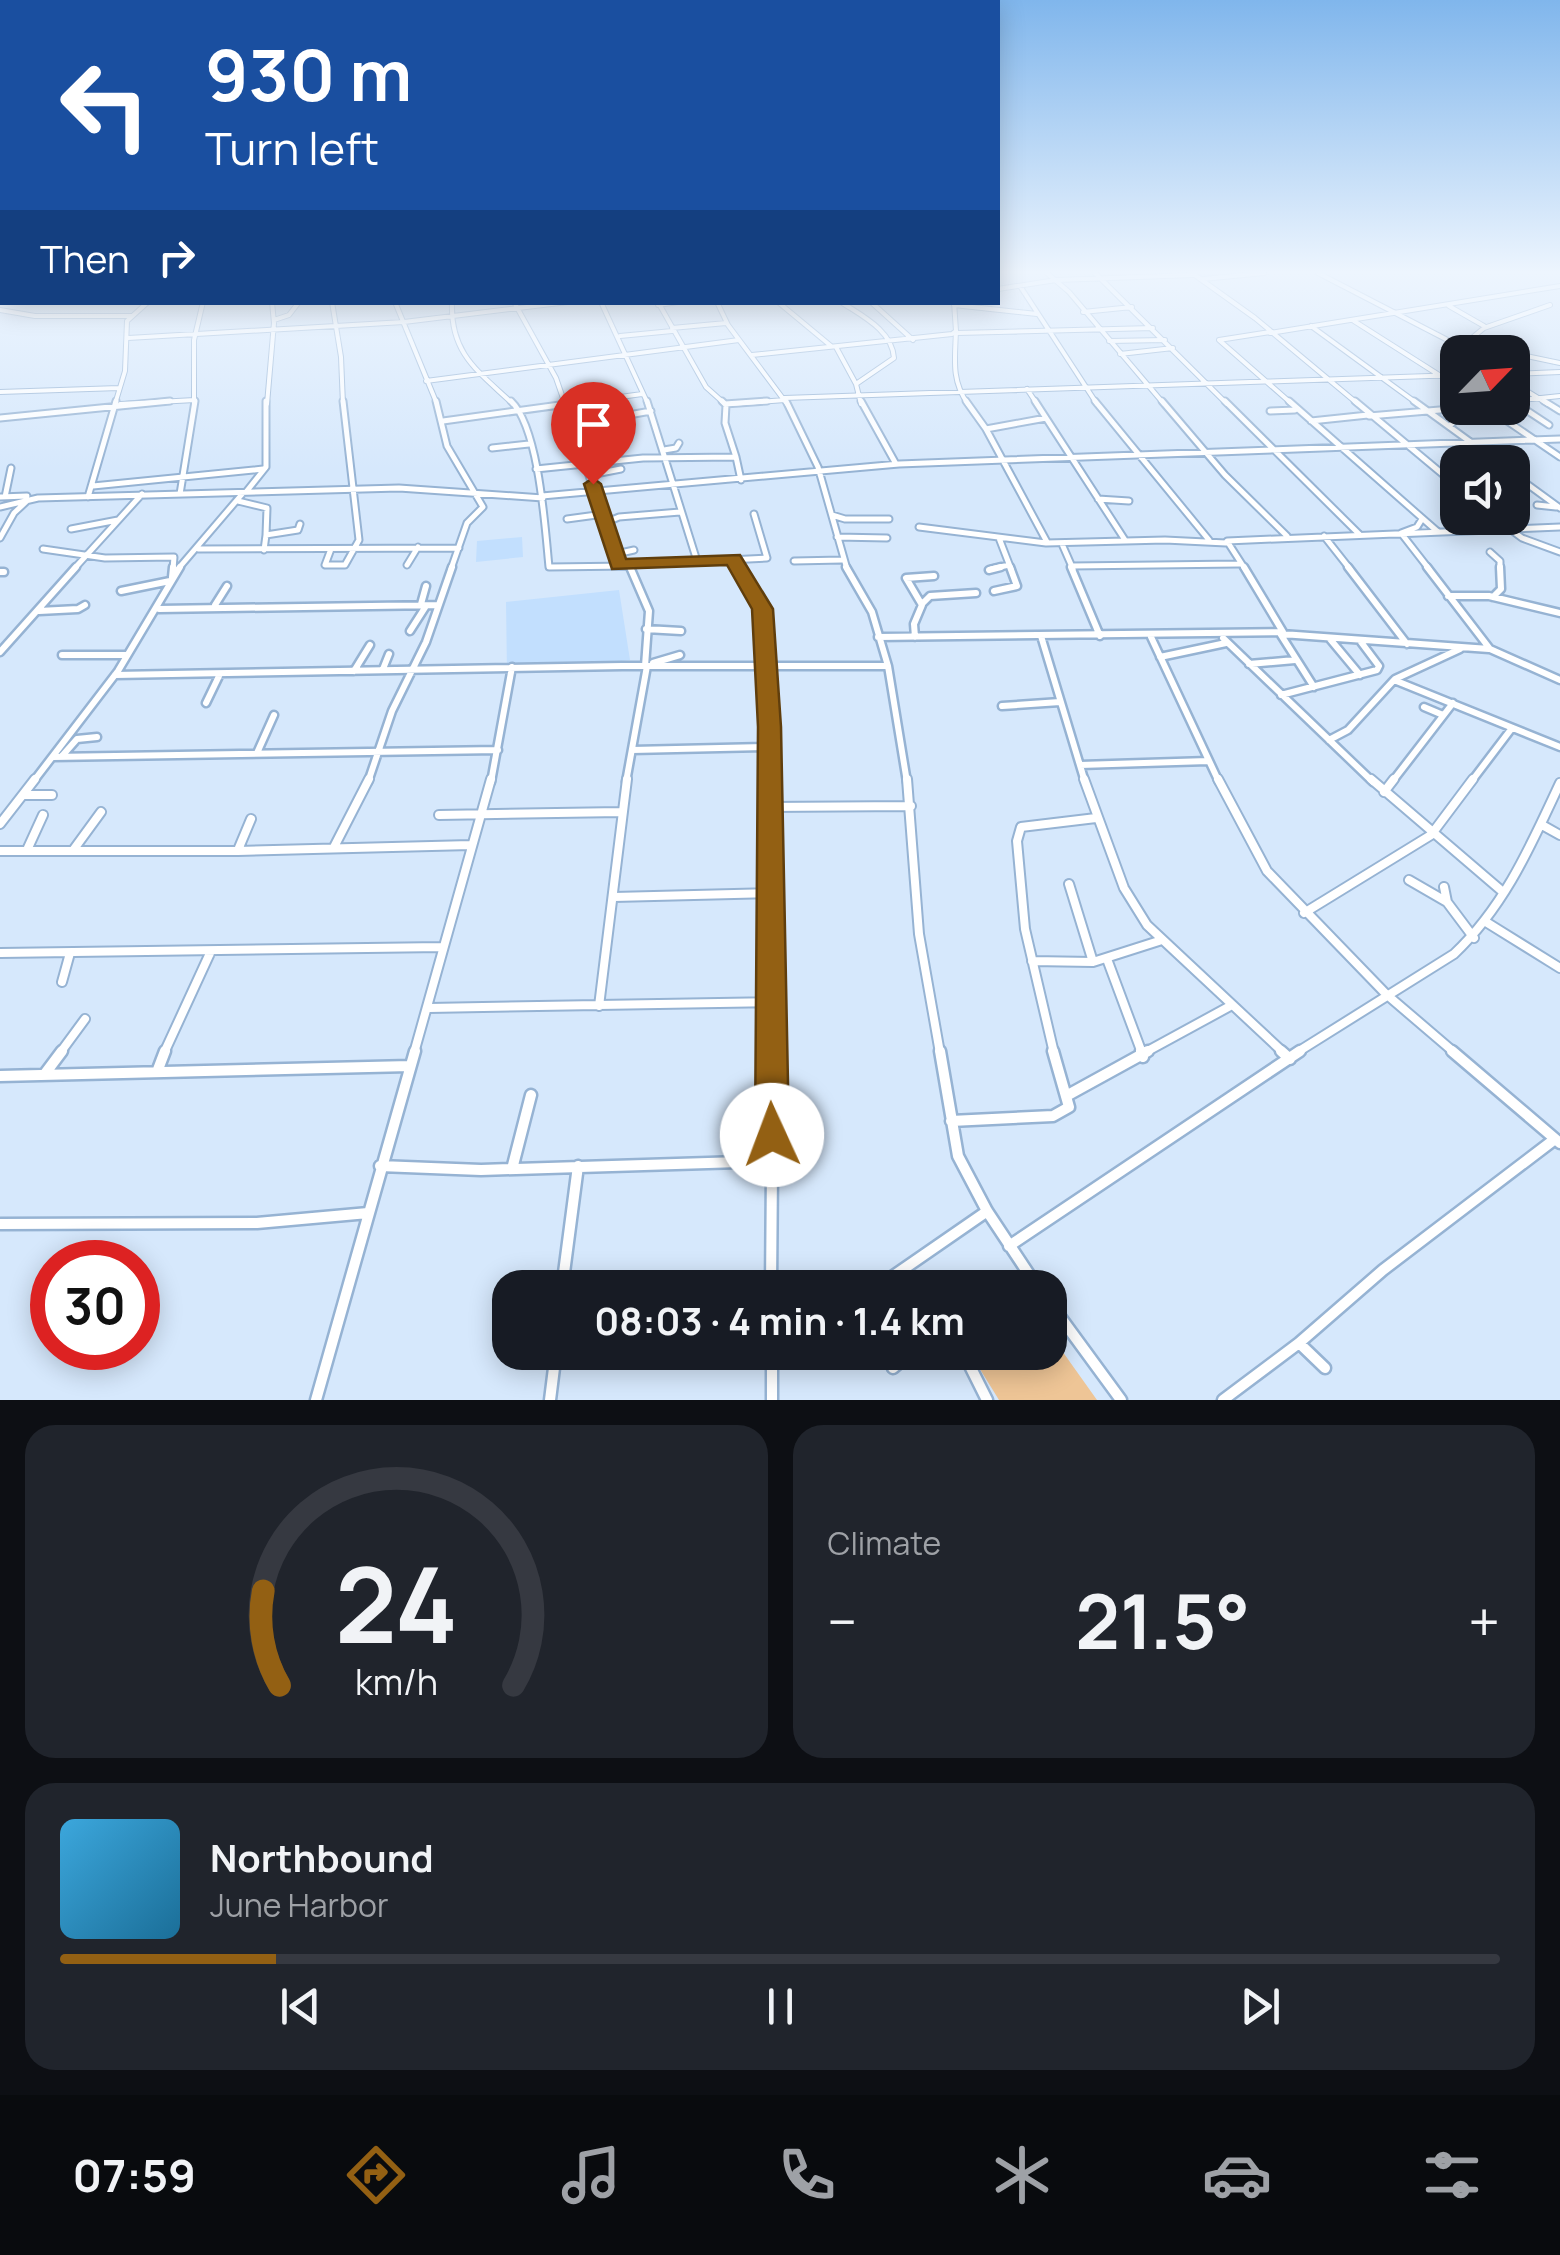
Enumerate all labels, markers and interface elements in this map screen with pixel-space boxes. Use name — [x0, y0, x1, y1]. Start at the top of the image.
text: 930 m — [205, 26, 412, 122]
icon: left — [40, 40, 170, 170]
text: Turn left — [205, 117, 379, 179]
icon: right — [149, 230, 204, 285]
text: Then — [40, 232, 129, 284]
north arrow — [1440, 335, 1530, 425]
map controls — [1440, 335, 1530, 535]
pin — [551, 382, 636, 485]
icon: arrive — [566, 397, 621, 452]
button: sound — [1440, 445, 1530, 535]
position arrow — [720, 1083, 824, 1187]
speed limit sign: 30 — [30, 1240, 160, 1370]
text: 08:03 · 4 min · 1.4 km — [594, 1294, 965, 1346]
text: Climate — [828, 1521, 941, 1565]
text: 24 — [335, 1532, 458, 1674]
text: 21.5° — [1075, 1569, 1250, 1672]
text: − — [828, 1583, 857, 1659]
text: + — [1468, 1583, 1500, 1659]
text: km/h — [355, 1657, 438, 1706]
text: Northbound — [210, 1831, 434, 1883]
text: June Harbor — [210, 1883, 388, 1927]
icon: previous — [273, 1979, 328, 2034]
icon: pause — [753, 1979, 808, 2034]
icon: next — [1233, 1979, 1288, 2034]
icon: directions — [341, 2140, 411, 2210]
icon: music — [556, 2140, 626, 2210]
icon: phone — [772, 2140, 842, 2210]
icon: climate — [987, 2140, 1057, 2210]
icon: car — [1202, 2140, 1272, 2210]
icon: filters — [1417, 2140, 1487, 2210]
text: 07:59 — [73, 2144, 196, 2206]

